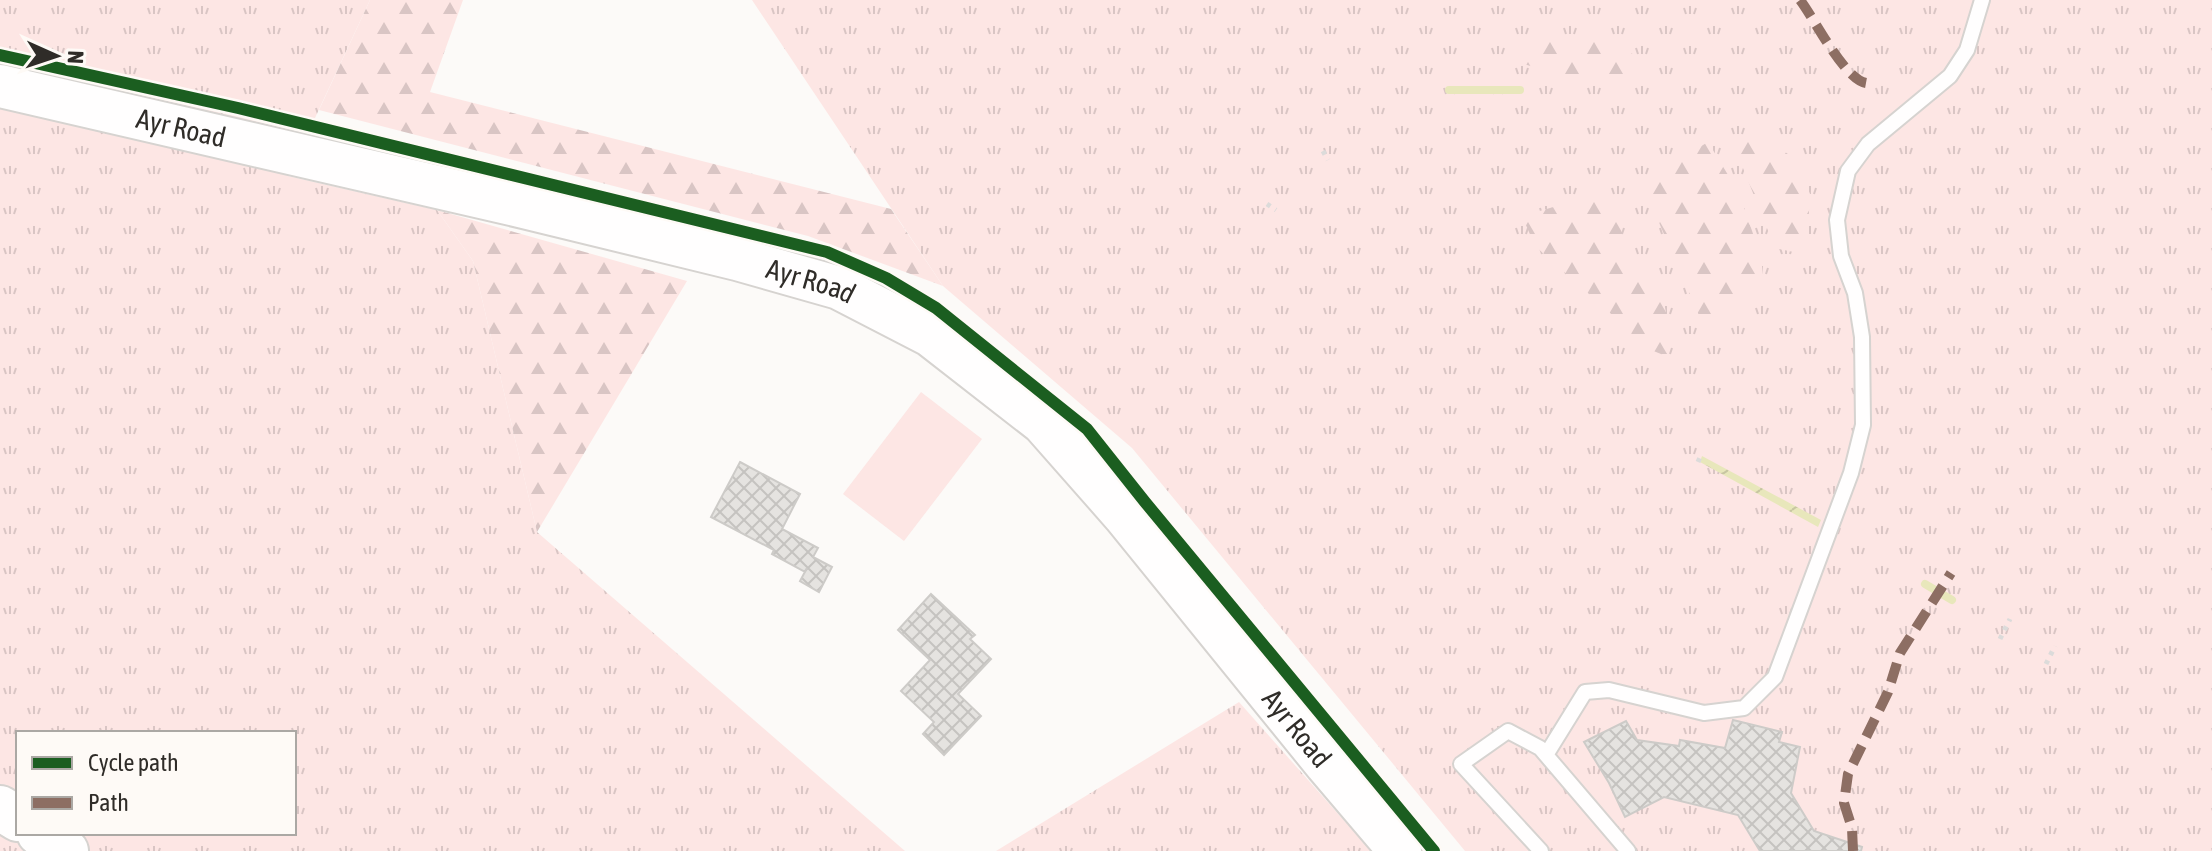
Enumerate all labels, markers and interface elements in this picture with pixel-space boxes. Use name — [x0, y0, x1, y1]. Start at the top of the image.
north arrow — [16, 16, 96, 96]
text: N — [63, 50, 89, 64]
street label: Ayr Road — [133, 102, 229, 154]
street label: Ayr Road — [763, 252, 861, 310]
street label: Ayr Road — [1256, 683, 1338, 774]
legend — [16, 731, 296, 835]
text: Cycle path — [88, 749, 179, 776]
text: Path — [88, 789, 129, 816]

